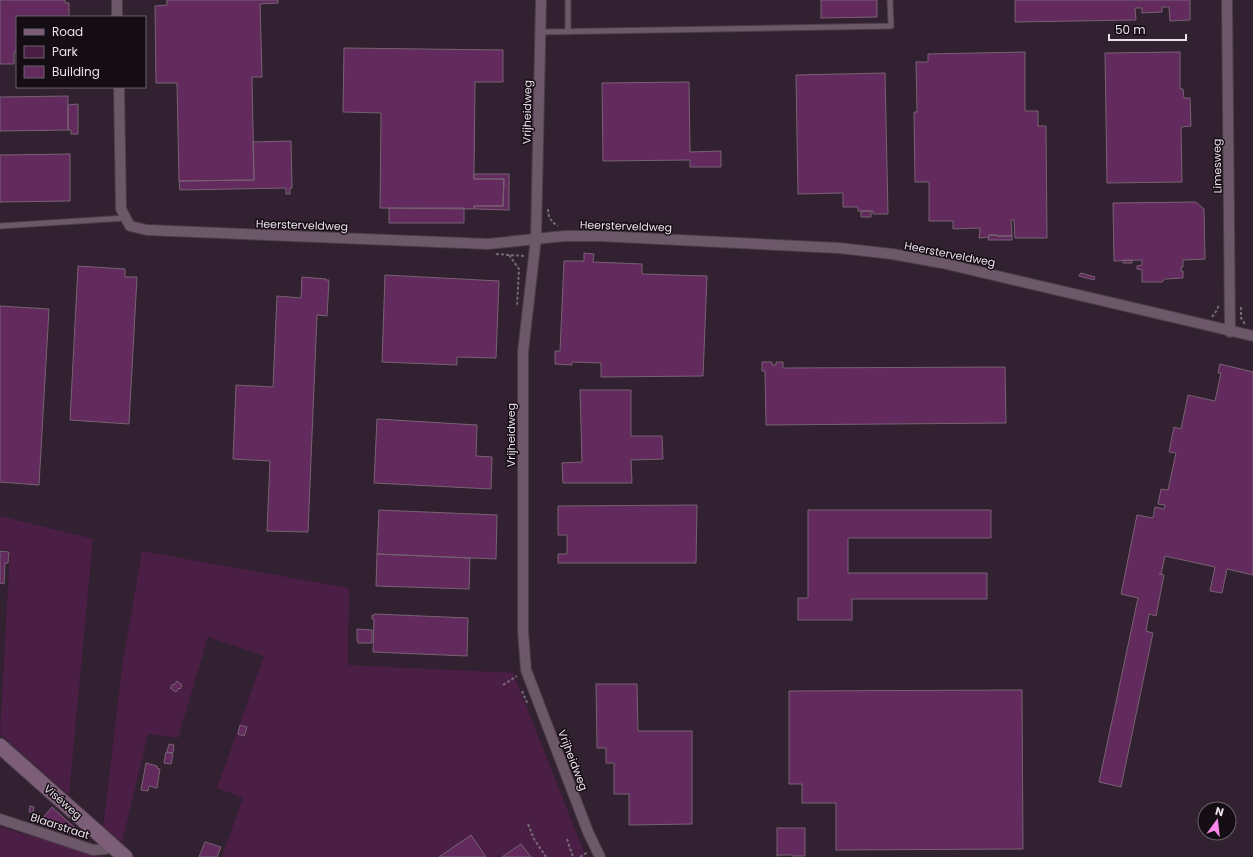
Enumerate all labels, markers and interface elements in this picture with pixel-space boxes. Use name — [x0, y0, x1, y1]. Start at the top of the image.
legend — [16, 16, 146, 88]
scale bar — [1109, 16, 1186, 42]
text: 50 m — [1115, 21, 1146, 38]
text: Road — [52, 23, 83, 40]
text: Park — [52, 43, 79, 60]
text: Building — [52, 63, 100, 80]
street label: Vrijheidweg — [518, 80, 536, 144]
street label: Limesweg — [1209, 139, 1225, 193]
street label: Heersterveldweg — [256, 215, 348, 235]
street label: Heersterveldweg — [580, 216, 672, 236]
street label: Heersterveldweg — [903, 237, 997, 271]
street label: Vrijheidweg — [503, 403, 519, 467]
street label: Vrijheidweg — [554, 727, 592, 793]
street label: Viséweg — [40, 781, 86, 823]
north arrow — [1197, 801, 1237, 841]
text: N — [1214, 803, 1226, 820]
street label: Blaarstraat — [28, 809, 92, 843]

